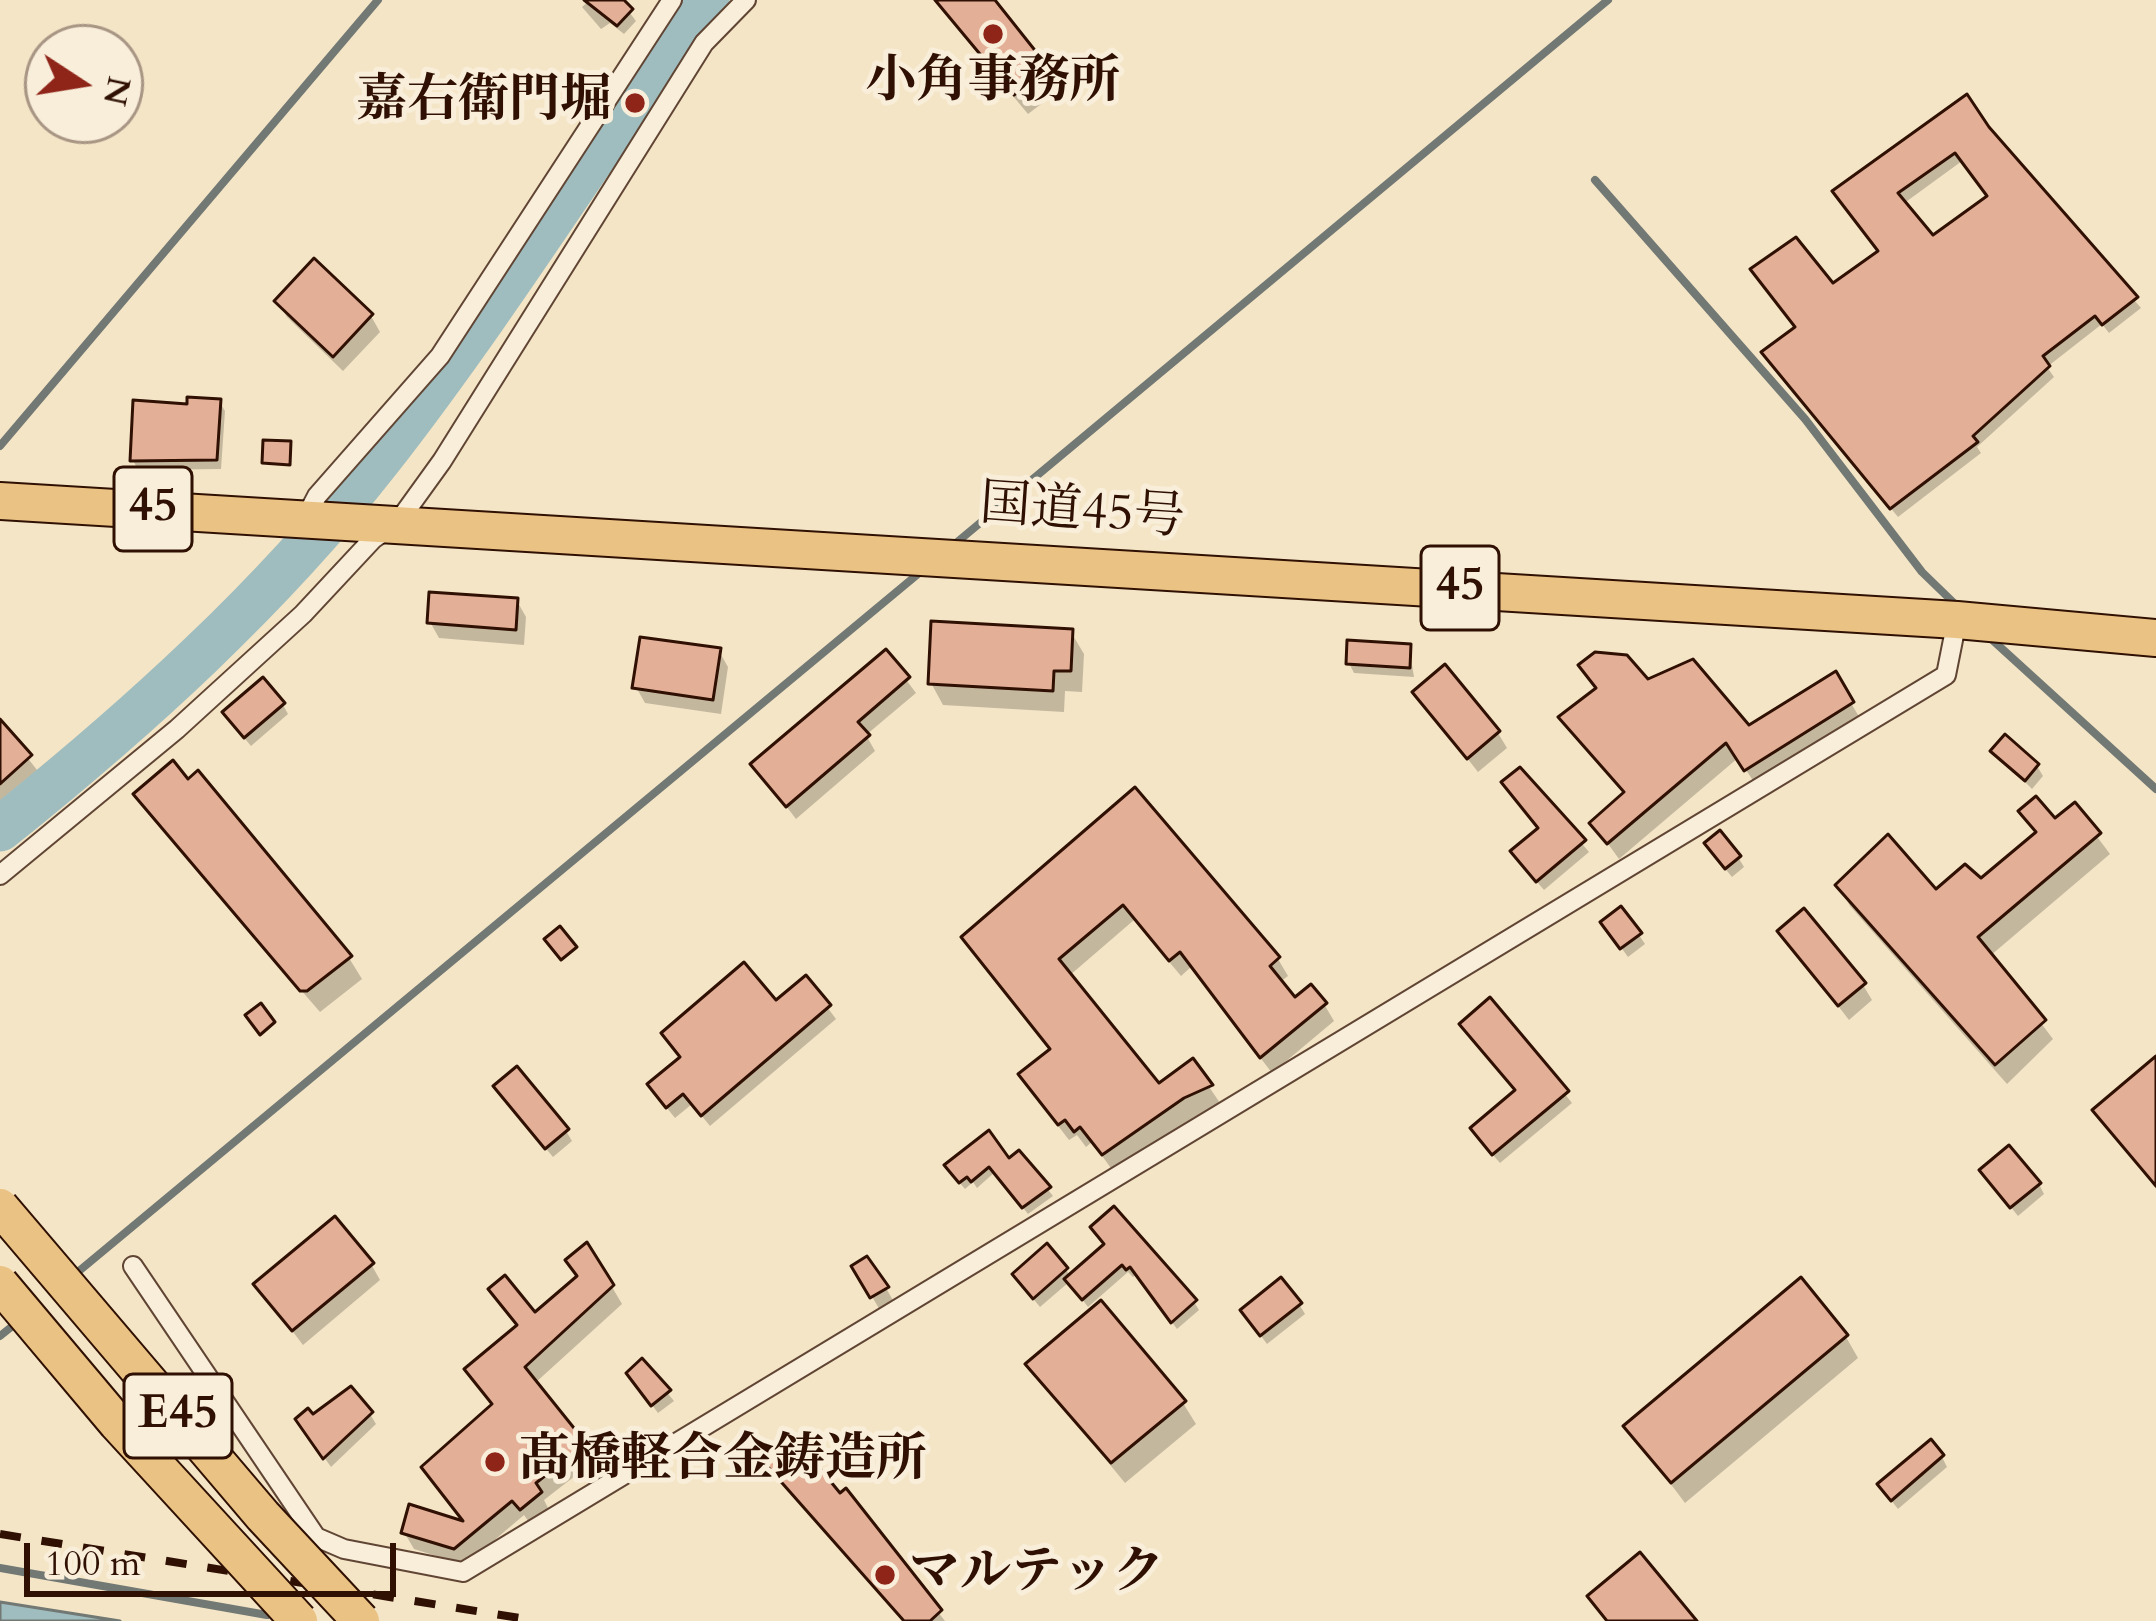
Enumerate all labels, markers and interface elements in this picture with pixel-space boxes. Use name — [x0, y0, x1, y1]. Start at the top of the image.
marker: 小角事務所 — [980, 21, 1006, 47]
north arrow — [24, 24, 144, 144]
place label: 小角事務所 — [866, 53, 1120, 115]
text: N — [92, 72, 142, 110]
place label: 嘉右衛門堀 — [356, 72, 611, 134]
marker: 嘉右衛門堀 — [622, 90, 648, 116]
road number: 45 — [114, 467, 192, 551]
street label: 国道45号 — [977, 476, 1187, 552]
road number: 45 — [1421, 546, 1499, 630]
road number: E45 — [124, 1374, 232, 1458]
place label: 髙橋軽合金鋳造所 — [519, 1431, 927, 1493]
marker: 髙橋軽合金鋳造所 — [482, 1449, 508, 1475]
scale bar — [30, 1519, 402, 1593]
text: 100 m — [45, 1539, 140, 1588]
place label: マルテック — [909, 1544, 1164, 1606]
marker: マルテック — [872, 1562, 898, 1588]

